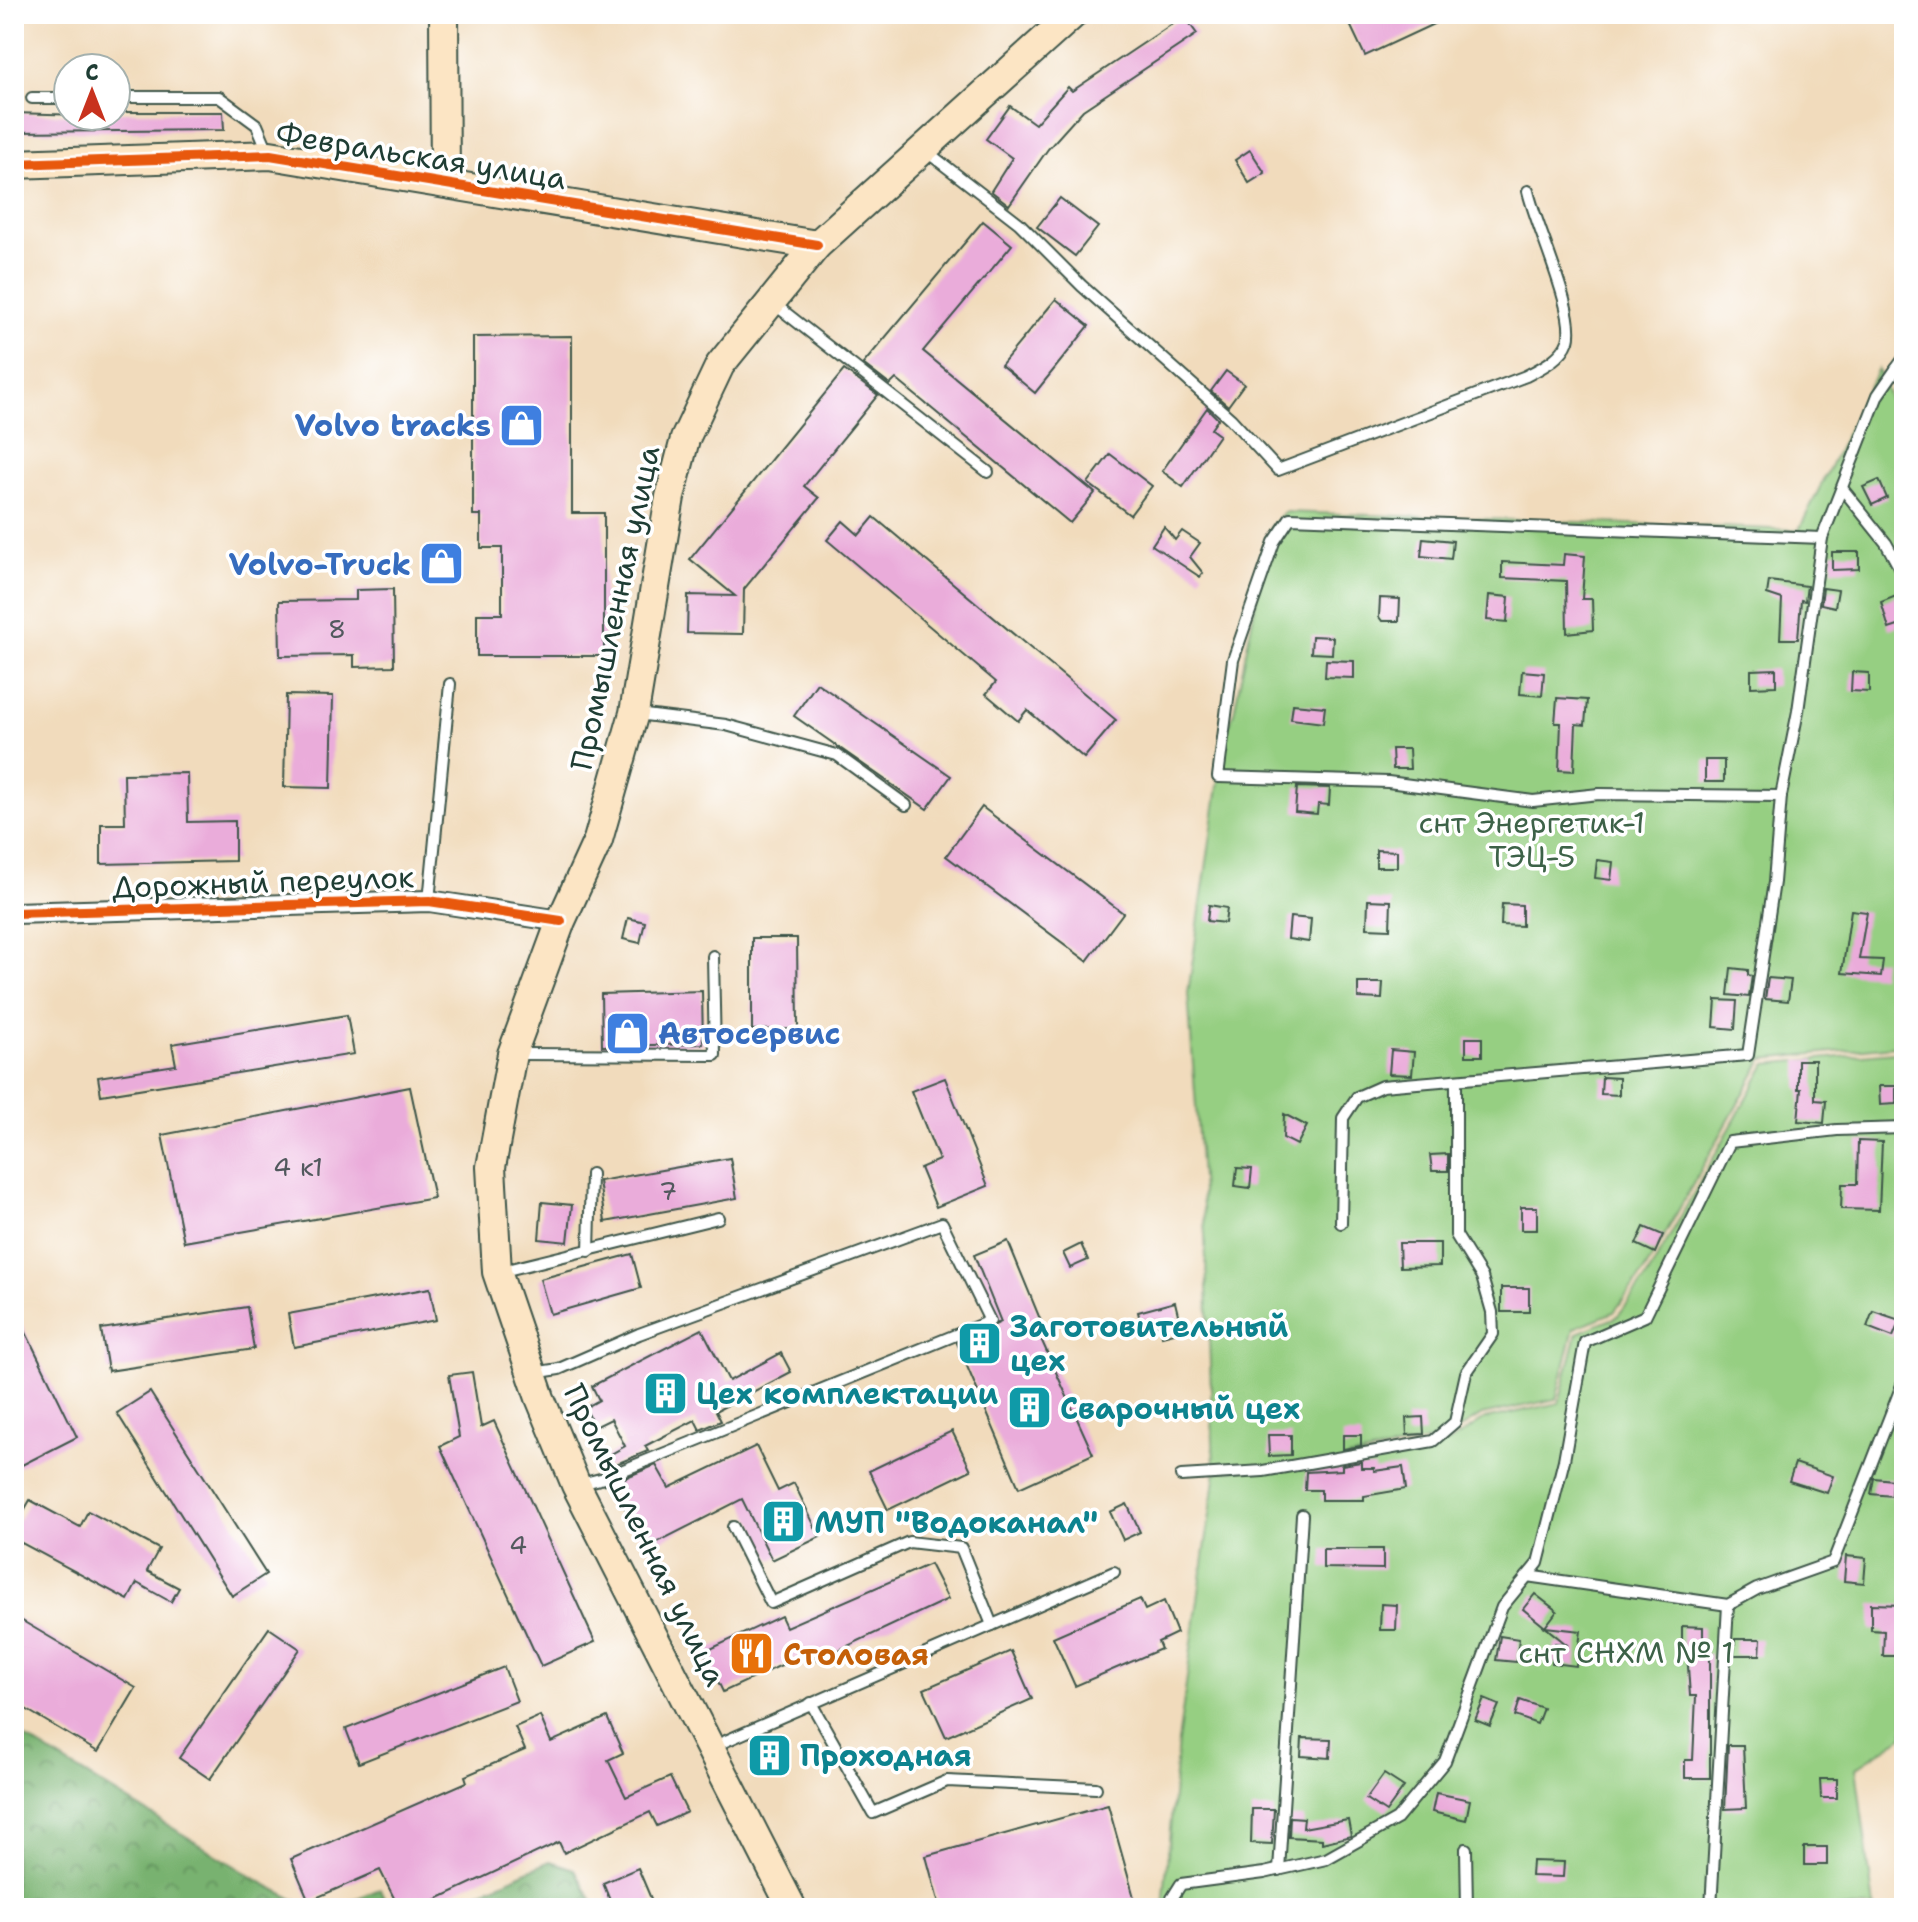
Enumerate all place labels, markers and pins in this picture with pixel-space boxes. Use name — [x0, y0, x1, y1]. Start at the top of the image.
shop icon: Volvo tracks — [498, 401, 546, 449]
place label: Volvo tracks — [295, 405, 491, 446]
shop icon: Volvo-Truck — [418, 540, 466, 588]
place label: Volvo-Truck — [228, 544, 411, 585]
shop icon: Автосервис — [603, 1009, 651, 1057]
place label: Автосервис — [658, 1013, 841, 1054]
place label: Заготовительный цех — [1010, 1306, 1289, 1381]
building icon: Заготовительный цех — [955, 1319, 1003, 1367]
building icon: Цех комплектации — [641, 1369, 689, 1417]
place label: Цех комплектации — [696, 1373, 998, 1414]
building icon: Сварочный цех — [1005, 1384, 1053, 1432]
place label: Сварочный цех — [1060, 1388, 1300, 1429]
building icon: МУП "Водоканал" — [759, 1498, 807, 1546]
place label: МУП "Водоканал" — [814, 1502, 1098, 1543]
restaurant icon: Столовая — [728, 1630, 776, 1678]
place label: Столовая — [783, 1634, 929, 1675]
building icon: Проходная — [745, 1731, 793, 1779]
place label: Проходная — [800, 1735, 972, 1776]

